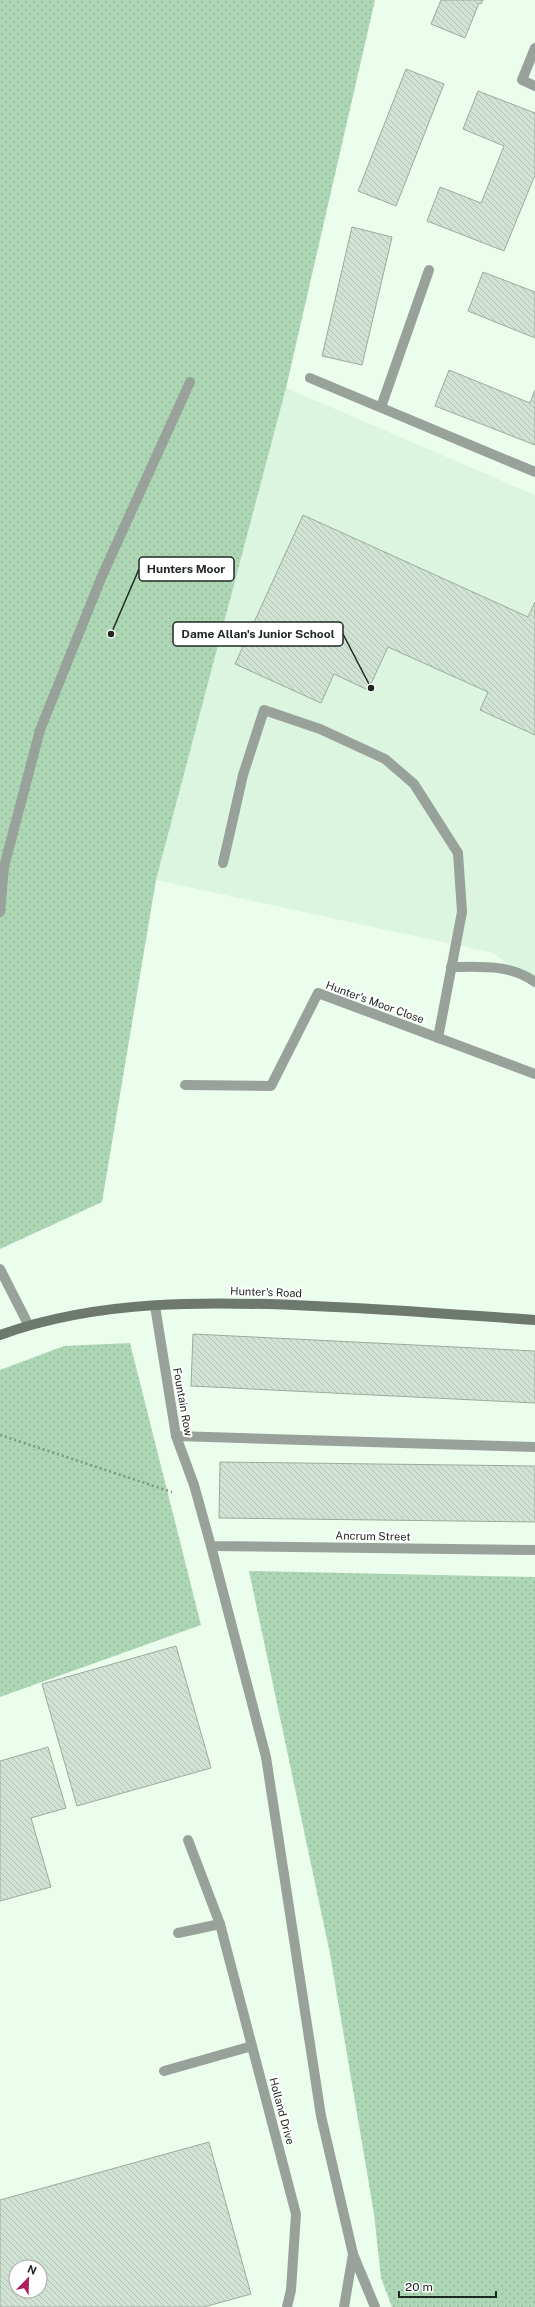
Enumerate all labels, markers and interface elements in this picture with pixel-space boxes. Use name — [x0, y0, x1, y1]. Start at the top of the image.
callout: Hunters Moor — [139, 557, 234, 581]
text: Hunters Moor — [147, 562, 225, 576]
callout: Dame Allan's Junior School — [173, 622, 343, 646]
text: Dame Allan's Junior School — [181, 627, 335, 641]
street label: Hunter's Moor Close — [324, 979, 426, 1025]
street label: Hunter's Road — [230, 1285, 302, 1299]
street label: Fountain Row — [171, 1367, 195, 1438]
street label: Ancrum Street — [335, 1529, 411, 1543]
street label: Holland Drive — [267, 2076, 297, 2146]
north arrow — [8, 2259, 48, 2299]
text: N — [26, 2263, 38, 2277]
scale bar — [399, 2273, 496, 2299]
text: 20 m — [405, 2280, 433, 2294]

